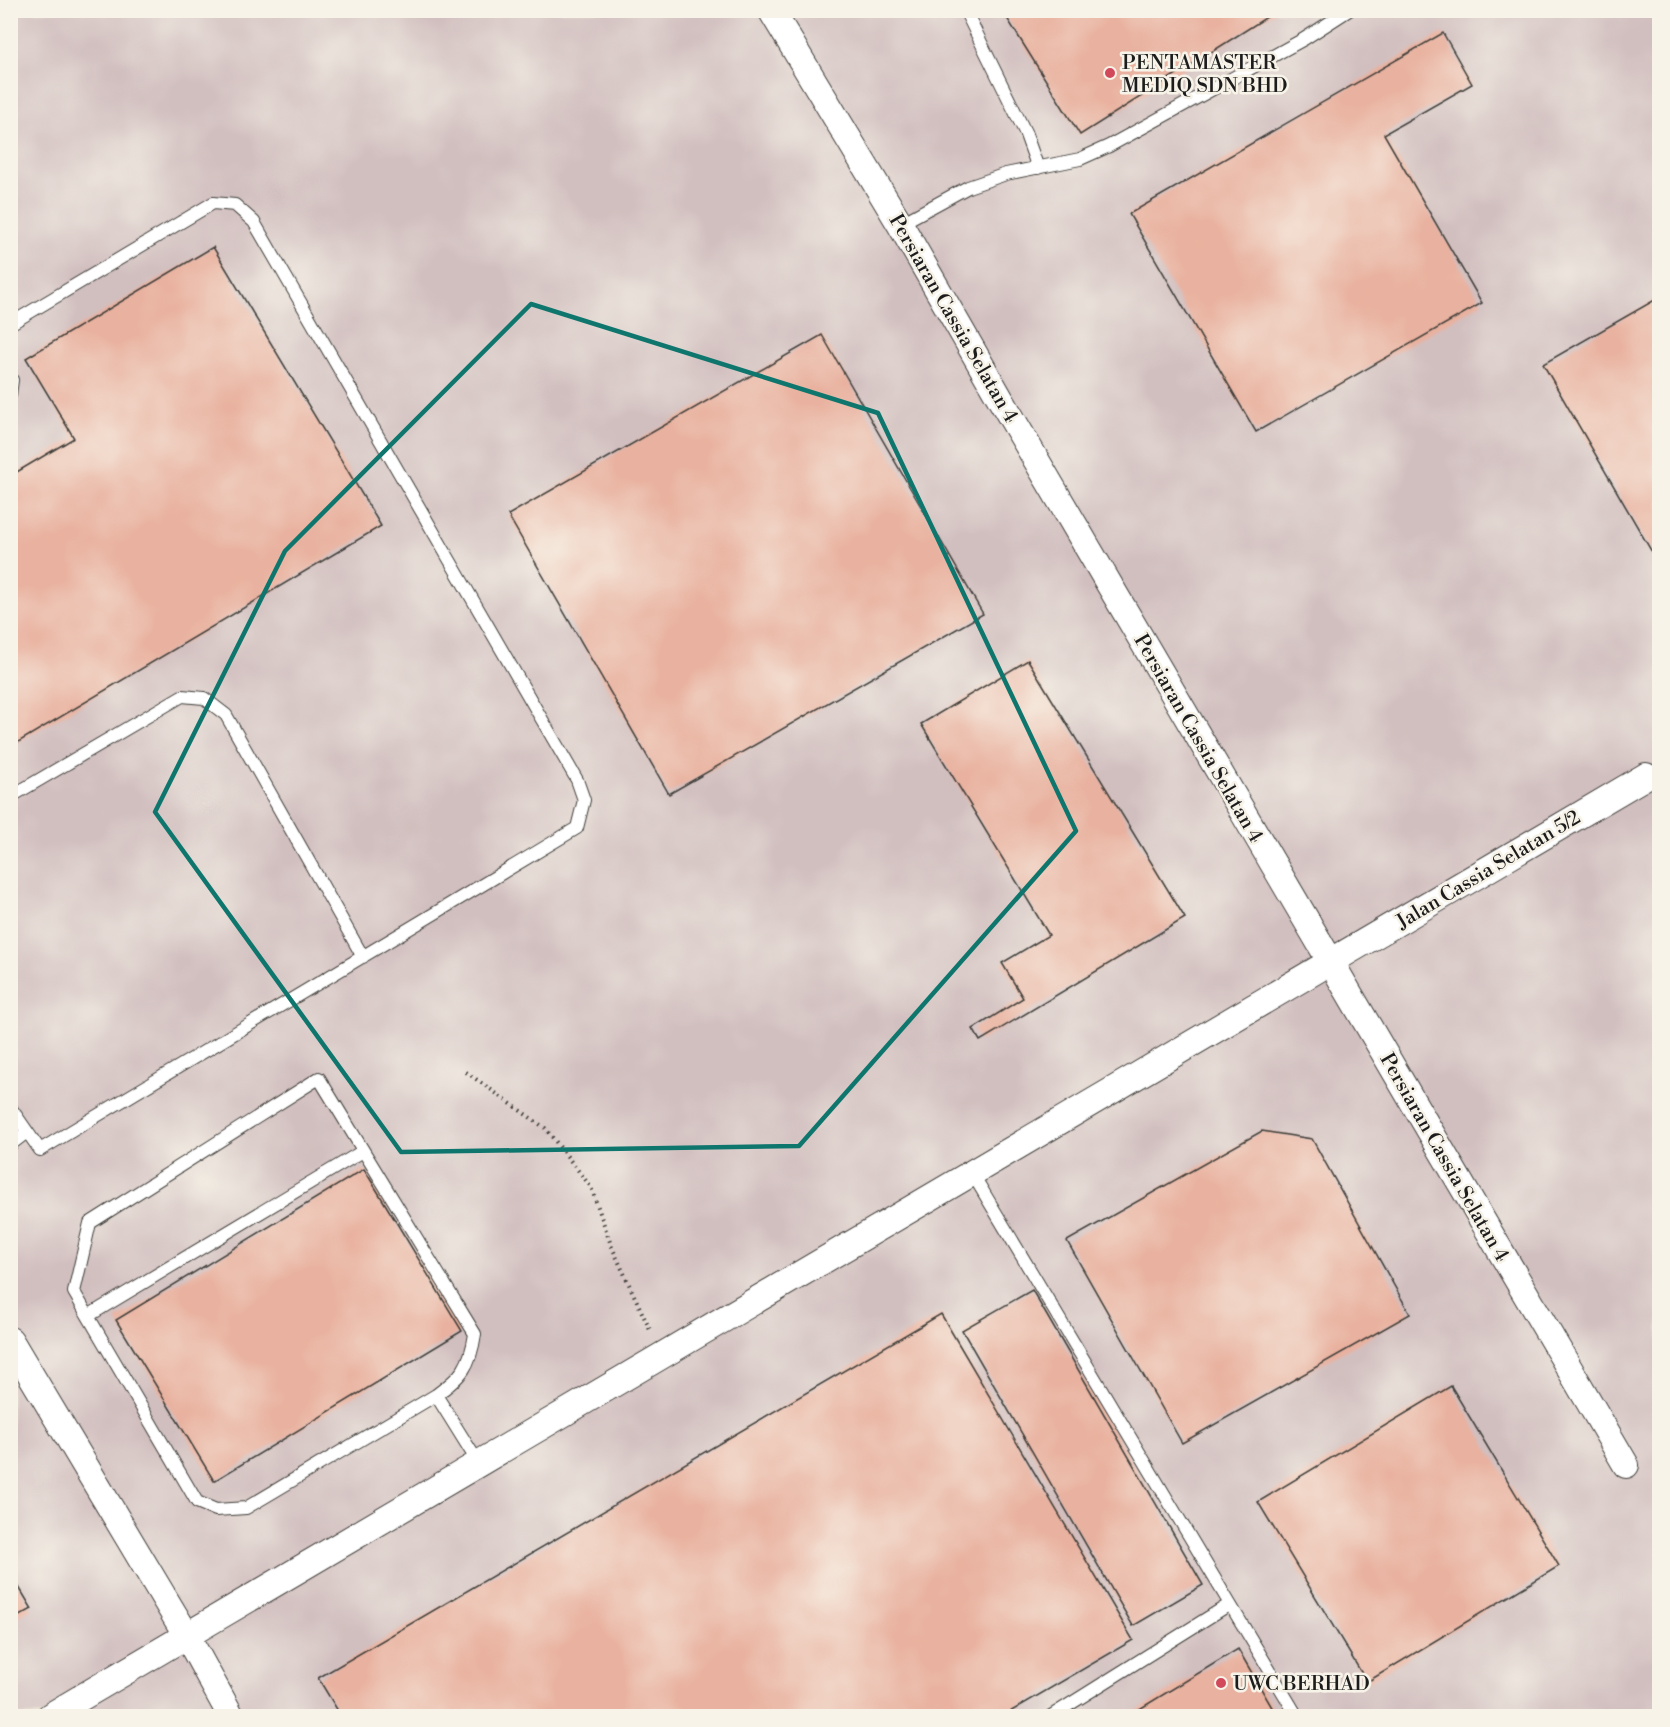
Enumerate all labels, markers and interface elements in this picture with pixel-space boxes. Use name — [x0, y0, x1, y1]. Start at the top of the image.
place label: PENTAMASTER MEDIQ SDN BHD — [1122, 51, 1288, 99]
marker: PENTAMASTER MEDIQ SDN BHD — [1103, 66, 1117, 80]
street label: Persiaran Cassia Selatan 4 — [883, 210, 1023, 428]
street label: Persiaran Cassia Selatan 4 — [1128, 630, 1268, 848]
street label: Jalan Cassia Selatan 5/2 — [1391, 805, 1585, 936]
street label: Persiaran Cassia Selatan 4 — [1374, 1049, 1514, 1267]
place label: UWC BERHAD — [1233, 1672, 1370, 1697]
marker: UWC BERHAD — [1214, 1676, 1228, 1690]

